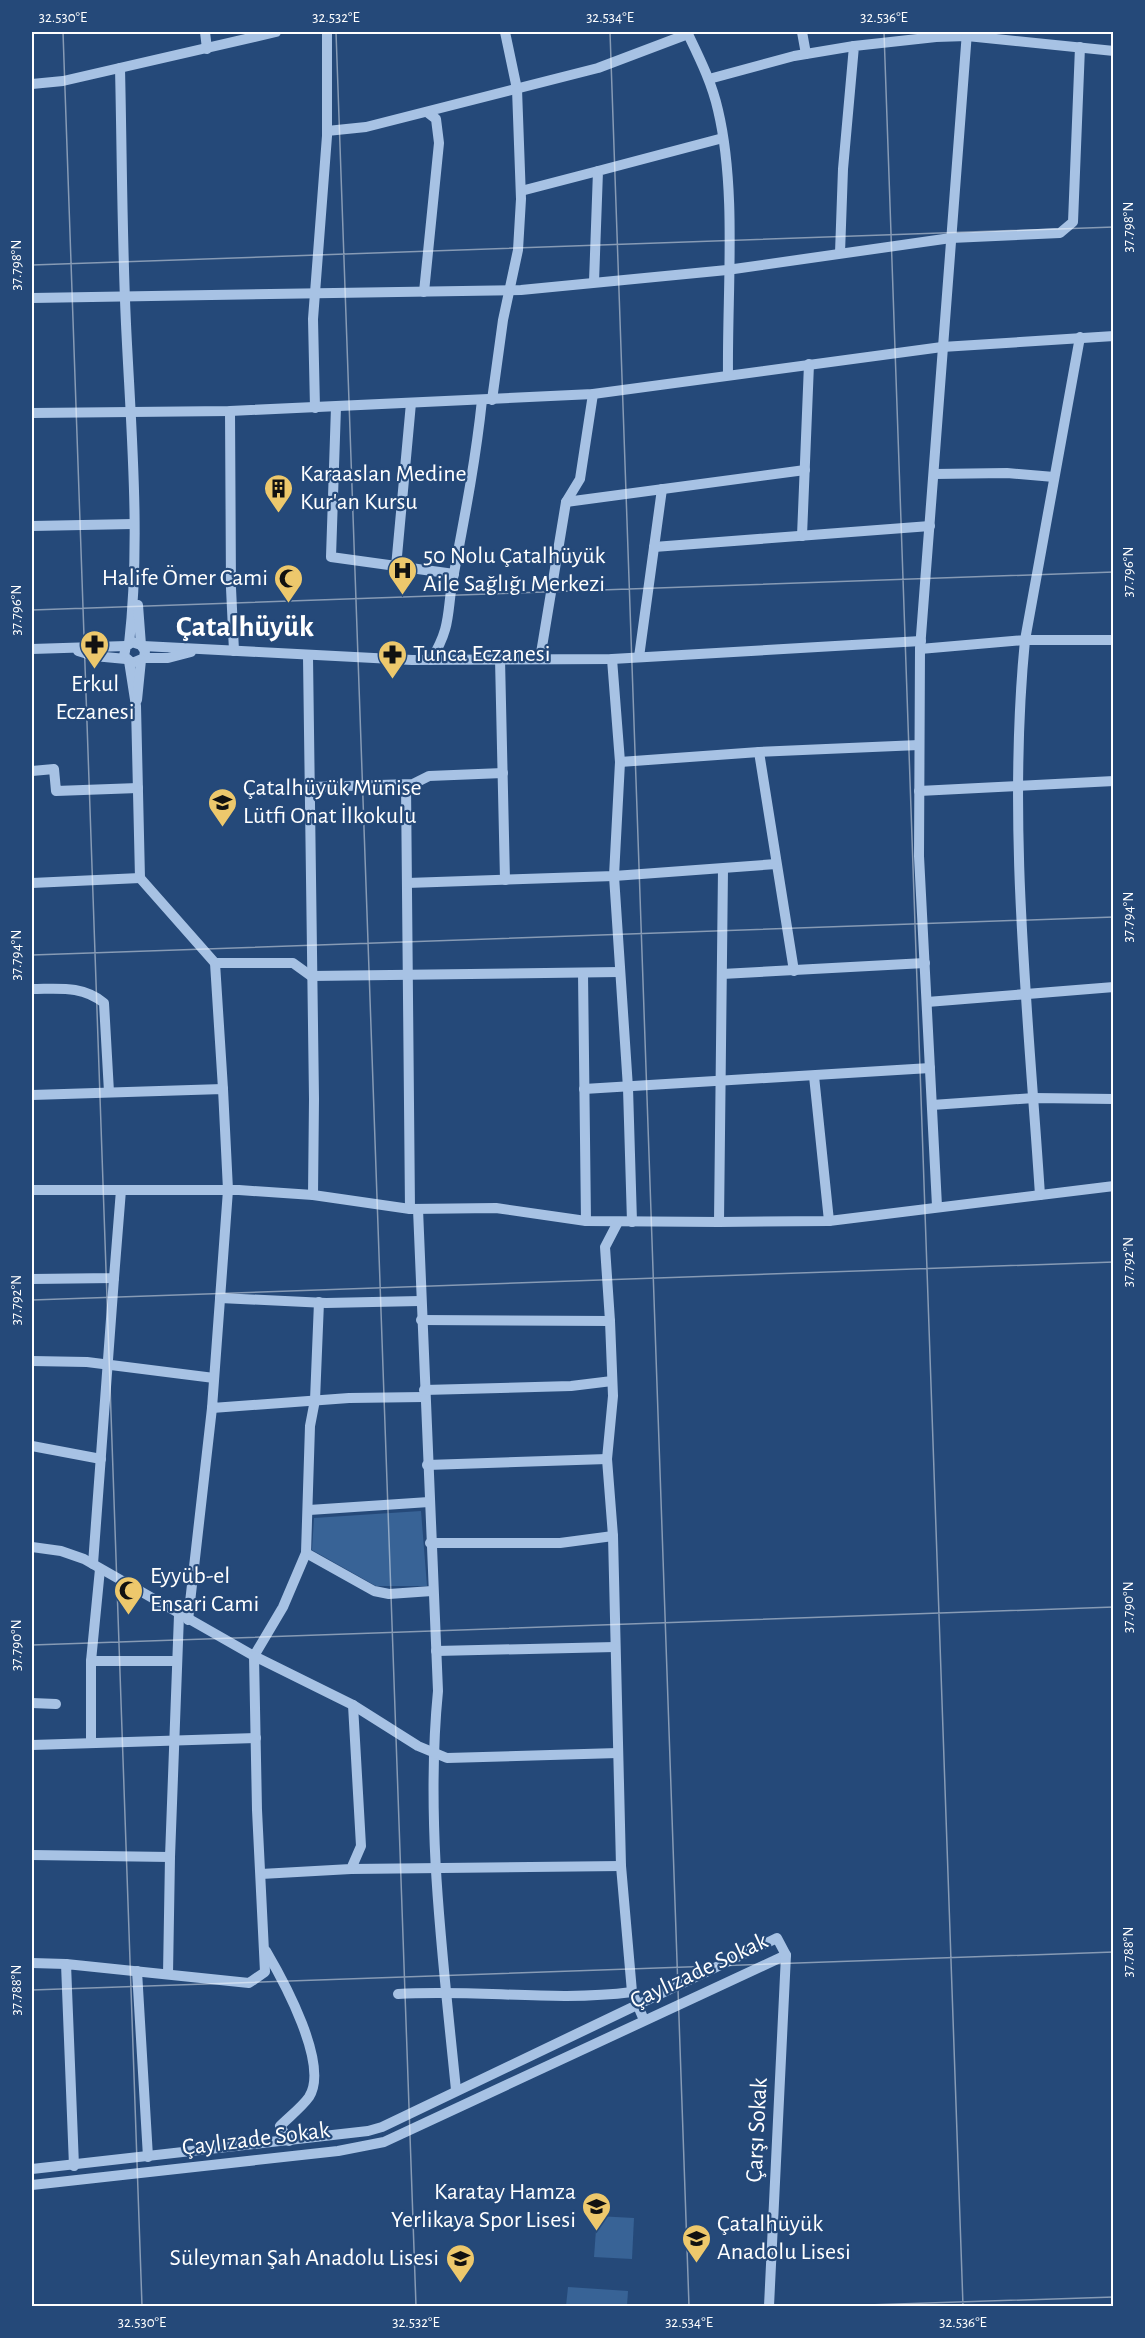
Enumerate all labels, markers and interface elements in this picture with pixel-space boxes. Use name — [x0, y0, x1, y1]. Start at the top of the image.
text: 32.530°E — [39, 10, 87, 25]
text: 32.532°E — [312, 10, 360, 25]
text: 32.534°E — [586, 10, 634, 25]
text: 32.536°E — [860, 10, 908, 25]
text: 37.798°N — [1121, 202, 1136, 252]
text: 37.798°N — [9, 240, 24, 290]
place label: Karaaslan Medine Kur'an Kursu — [300, 462, 467, 514]
building icon: Karaaslan Medine Kur'an Kursu — [263, 472, 295, 514]
place label: 50 Nolu Çatalhüyük Aile Sağlığı Merkezi — [423, 544, 606, 596]
text: 37.796°N — [1121, 547, 1136, 597]
hospital icon: 50 Nolu Çatalhüyük Aile Sağlığı Merkezi — [386, 554, 418, 596]
mosque icon: Halife Ömer Cami — [273, 562, 305, 604]
place label: Halife Ömer Cami — [102, 565, 268, 590]
text: 37.796°N — [9, 585, 24, 635]
district label: Çatalhüyük — [176, 612, 314, 642]
pharmacy icon: Erkul Eczanesi — [79, 628, 111, 670]
pharmacy icon: Tunca Eczanesi — [376, 638, 408, 680]
place label: Tunca Eczanesi — [413, 642, 550, 666]
place label: Erkul Eczanesi — [55, 672, 135, 724]
place label: Çatalhüyük Münise Lütfi Onat İlkokulu — [243, 776, 422, 828]
school or university icon: Çatalhüyük Münise Lütfi Onat İlkokulu — [206, 786, 238, 828]
text: 37.794°N — [1121, 891, 1136, 943]
text: 37.794°N — [9, 929, 24, 981]
text: 37.792°N — [1121, 1237, 1136, 1287]
text: 37.792°N — [9, 1275, 24, 1325]
place label: Eyyüb-el Ensari Cami — [150, 1564, 259, 1616]
mosque icon: Eyyüb-el Ensari Cami — [113, 1574, 145, 1616]
text: 37.790°N — [1121, 1581, 1136, 1633]
text: 37.790°N — [9, 1619, 24, 1671]
text: 37.788°N — [1121, 1927, 1136, 1978]
street label: Çaylızade Sokak — [627, 1929, 772, 2013]
text: 37.788°N — [9, 1965, 24, 2016]
street label: Çarşı Sokak — [742, 2077, 772, 2183]
street label: Çaylızade Sokak — [181, 2118, 331, 2160]
place label: Karatay Hamza Yerlikaya Spor Lisesi — [391, 2180, 576, 2232]
school or university icon: Karatay Hamza Yerlikaya Spor Lisesi — [581, 2190, 613, 2232]
place label: Çatalhüyük Anadolu Lisesi — [717, 2212, 851, 2264]
school or university icon: Çatalhüyük Anadolu Lisesi — [680, 2222, 712, 2264]
school or university icon: Süleyman Şah Anadolu Lisesi — [444, 2242, 476, 2284]
place label: Süleyman Şah Anadolu Lisesi — [170, 2246, 439, 2270]
text: 32.530°E — [118, 2315, 166, 2330]
text: 32.532°E — [392, 2315, 440, 2330]
text: 32.534°E — [665, 2315, 713, 2330]
text: 32.536°E — [939, 2315, 987, 2330]

